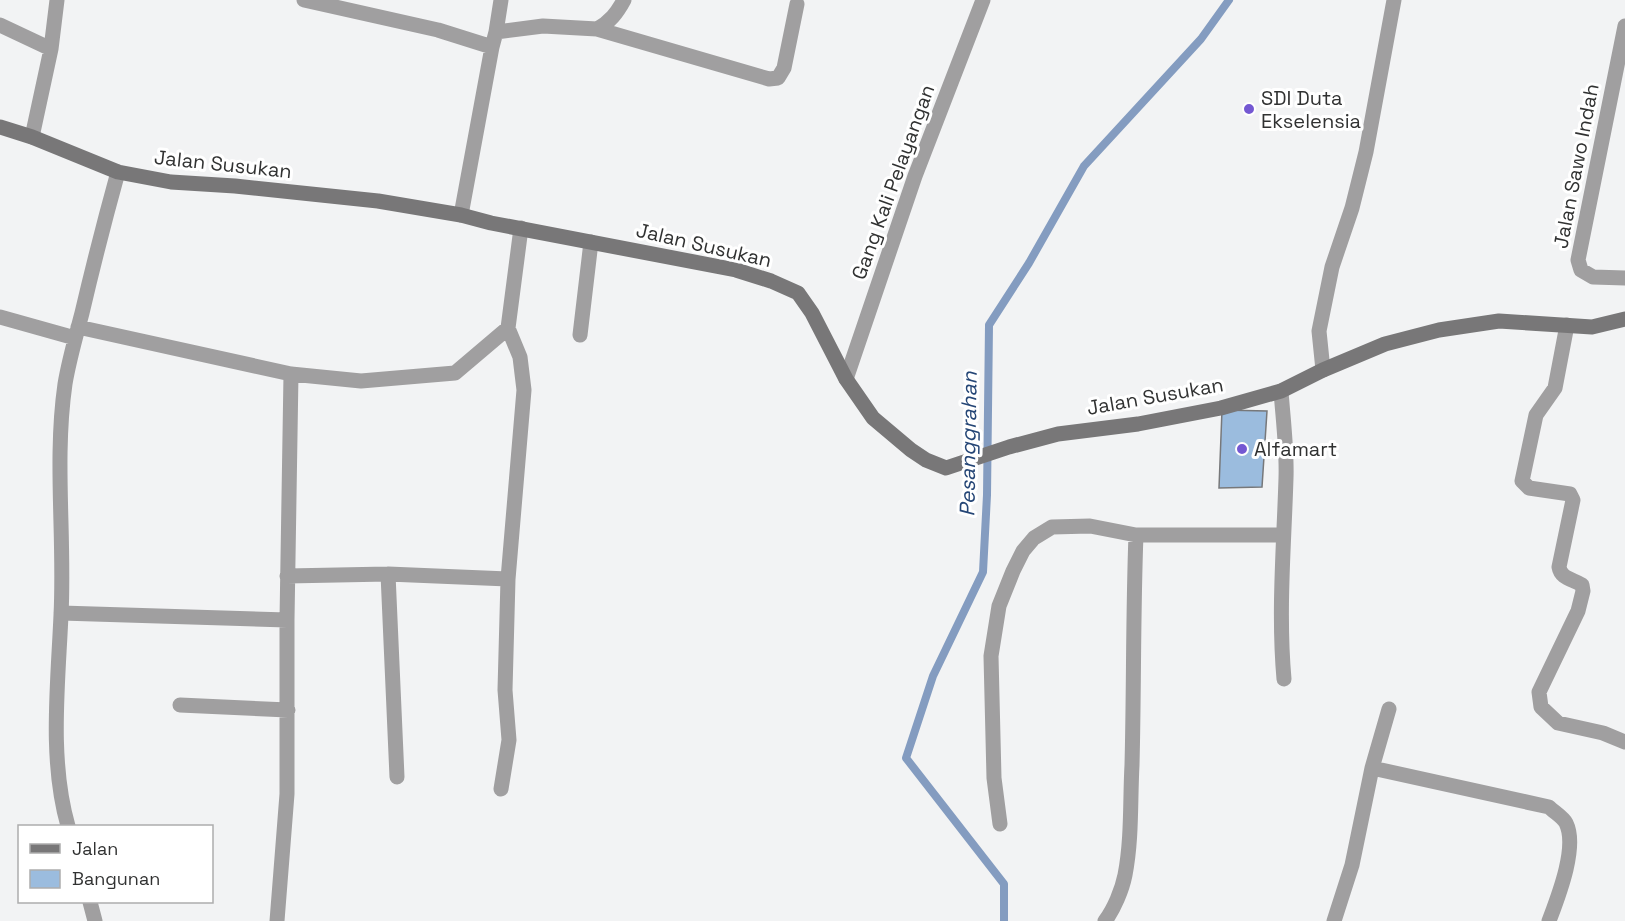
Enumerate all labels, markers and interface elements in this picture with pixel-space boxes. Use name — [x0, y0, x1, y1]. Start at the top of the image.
street label: Gang Kali Pelayangan — [846, 81, 940, 283]
street label: Jalan Sawo Indah — [1547, 81, 1605, 251]
place label: SDI Duta Ekselensia — [1261, 85, 1361, 134]
marker: SDI Duta Ekselensia — [1242, 102, 1256, 116]
street label: Jalan Susukan — [153, 144, 293, 184]
street label: Jalan Susukan — [634, 217, 774, 273]
water label: Pesanggrahan — [953, 370, 983, 517]
street label: Jalan Susukan — [1085, 371, 1225, 421]
place label: Alfamart — [1254, 436, 1337, 462]
marker: Alfamart — [1235, 442, 1249, 456]
legend — [18, 825, 213, 903]
text: Jalan — [72, 837, 118, 860]
text: Bangunan — [72, 867, 160, 890]

